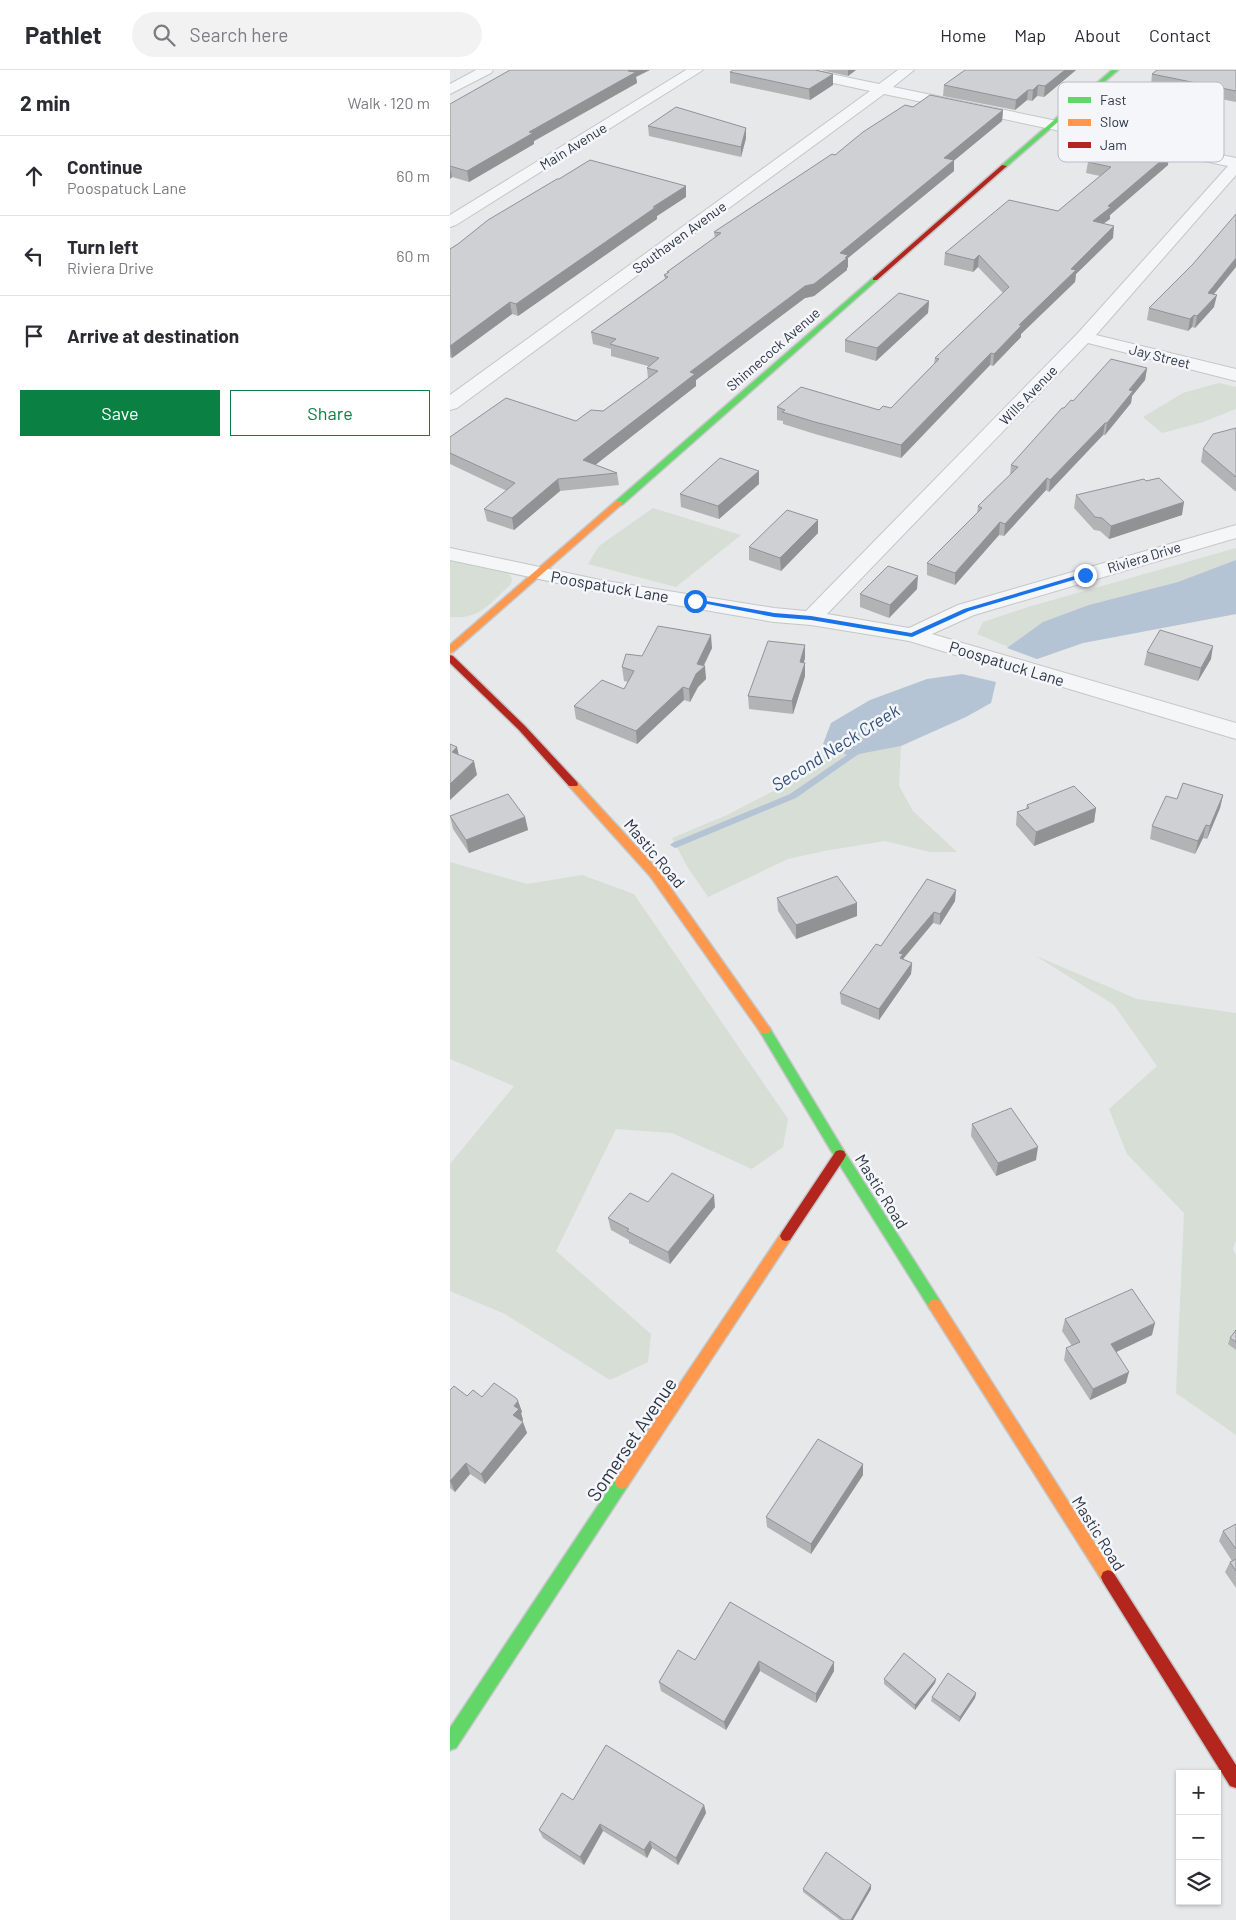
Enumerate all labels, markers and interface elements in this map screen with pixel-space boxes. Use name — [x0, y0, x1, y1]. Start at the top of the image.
search box — [132, 12, 482, 57]
text: Pathlet — [25, 20, 102, 49]
icon: search — [150, 21, 178, 49]
text: Search here — [190, 23, 288, 46]
text: Home — [940, 24, 986, 46]
text: Map — [1014, 24, 1046, 46]
text: About — [1074, 24, 1121, 46]
text: Contact — [1149, 24, 1211, 46]
legend — [1058, 82, 1224, 162]
text: 2 min — [20, 90, 70, 115]
text: Fast — [1100, 91, 1126, 108]
text: Walk · 120 m — [347, 93, 430, 112]
text: Slow — [1100, 113, 1129, 130]
street label: Main Avenue — [536, 119, 610, 173]
text: Jam — [1100, 136, 1127, 153]
text: Continue — [67, 155, 143, 178]
icon: ahead — [20, 162, 48, 190]
text: 60 m — [396, 166, 430, 185]
text: Poospatuck Lane — [67, 178, 187, 197]
street label: Southaven Avenue — [629, 197, 729, 277]
text: Turn left — [67, 235, 138, 258]
icon: left — [20, 242, 48, 270]
text: 60 m — [396, 246, 430, 265]
text: Riviera Drive — [67, 258, 154, 277]
street label: Shinnecock Avenue — [723, 304, 823, 394]
icon: arrive — [20, 322, 48, 350]
text: Arrive at destination — [67, 324, 239, 347]
street label: Jay Street — [1128, 340, 1192, 372]
street label: Wills Avenue — [995, 362, 1061, 428]
button: Save — [20, 390, 220, 436]
button: Share — [230, 390, 430, 436]
street label: Riviera Drive — [1105, 538, 1183, 576]
route end — [1074, 564, 1097, 587]
street label: Poospatuck Lane — [550, 566, 670, 606]
route start — [684, 590, 707, 613]
street label: Poospatuck Lane — [947, 636, 1067, 690]
water label: Second Neck Creek — [767, 699, 903, 795]
street label: Mastic Road — [621, 815, 689, 891]
street label: Mastic Road — [852, 1150, 912, 1232]
street label: Somerset Avenue — [581, 1373, 681, 1505]
street label: Mastic Road — [1069, 1492, 1129, 1574]
map controls — [1176, 1770, 1221, 1905]
button: + — [1176, 1770, 1221, 1815]
button: − — [1176, 1815, 1221, 1860]
button: layers — [1176, 1860, 1221, 1905]

